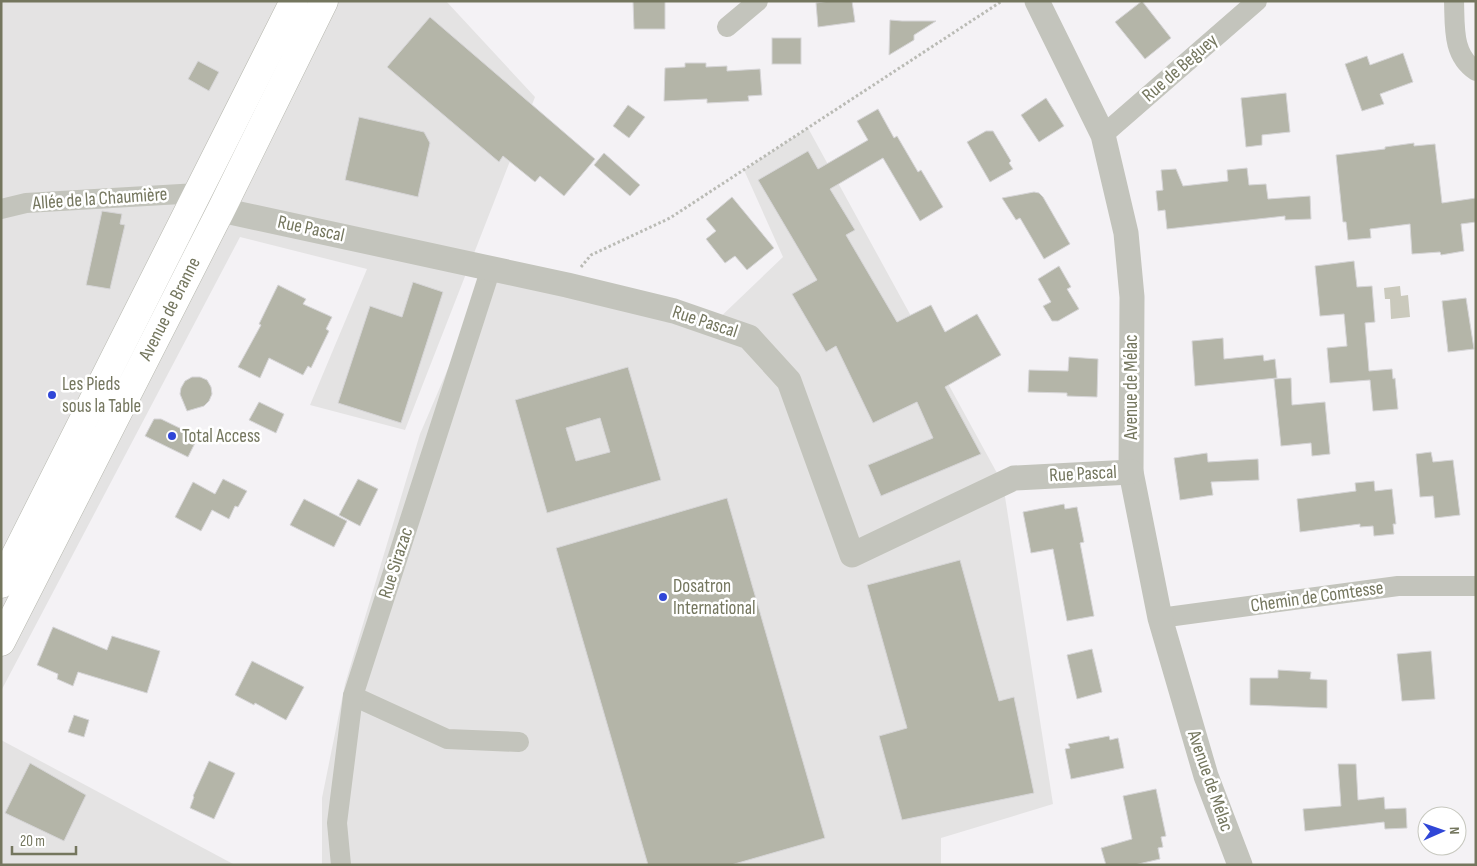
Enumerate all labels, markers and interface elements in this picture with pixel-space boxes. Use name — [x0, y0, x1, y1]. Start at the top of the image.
street label: Rue de Beguey — [1138, 29, 1223, 107]
street label: Allée de la Chaumière — [31, 183, 168, 215]
street label: Rue Pascal — [276, 211, 346, 247]
street label: Avenue de Branne — [134, 253, 206, 365]
street label: Rue Pascal — [669, 301, 741, 343]
street label: Avenue de Mélac — [1120, 334, 1143, 441]
place label: Les Pieds sous la Table — [62, 373, 141, 418]
marker: Les Pieds sous la Table — [46, 389, 58, 401]
place label: Total Access — [182, 425, 261, 448]
marker: Total Access — [166, 430, 178, 442]
street label: Rue Pascal — [1049, 461, 1117, 487]
street label: Rue Sirazac — [374, 525, 418, 601]
place label: Dosatron International — [673, 575, 755, 620]
street label: Chemin de Comtesse — [1249, 576, 1385, 618]
marker: Dosatron International — [657, 591, 669, 603]
street label: Avenue de Mélac — [1182, 726, 1238, 835]
north arrow — [1417, 806, 1467, 856]
scale bar — [12, 824, 76, 856]
text: N — [1446, 827, 1463, 835]
text: 20 m — [20, 832, 45, 851]

